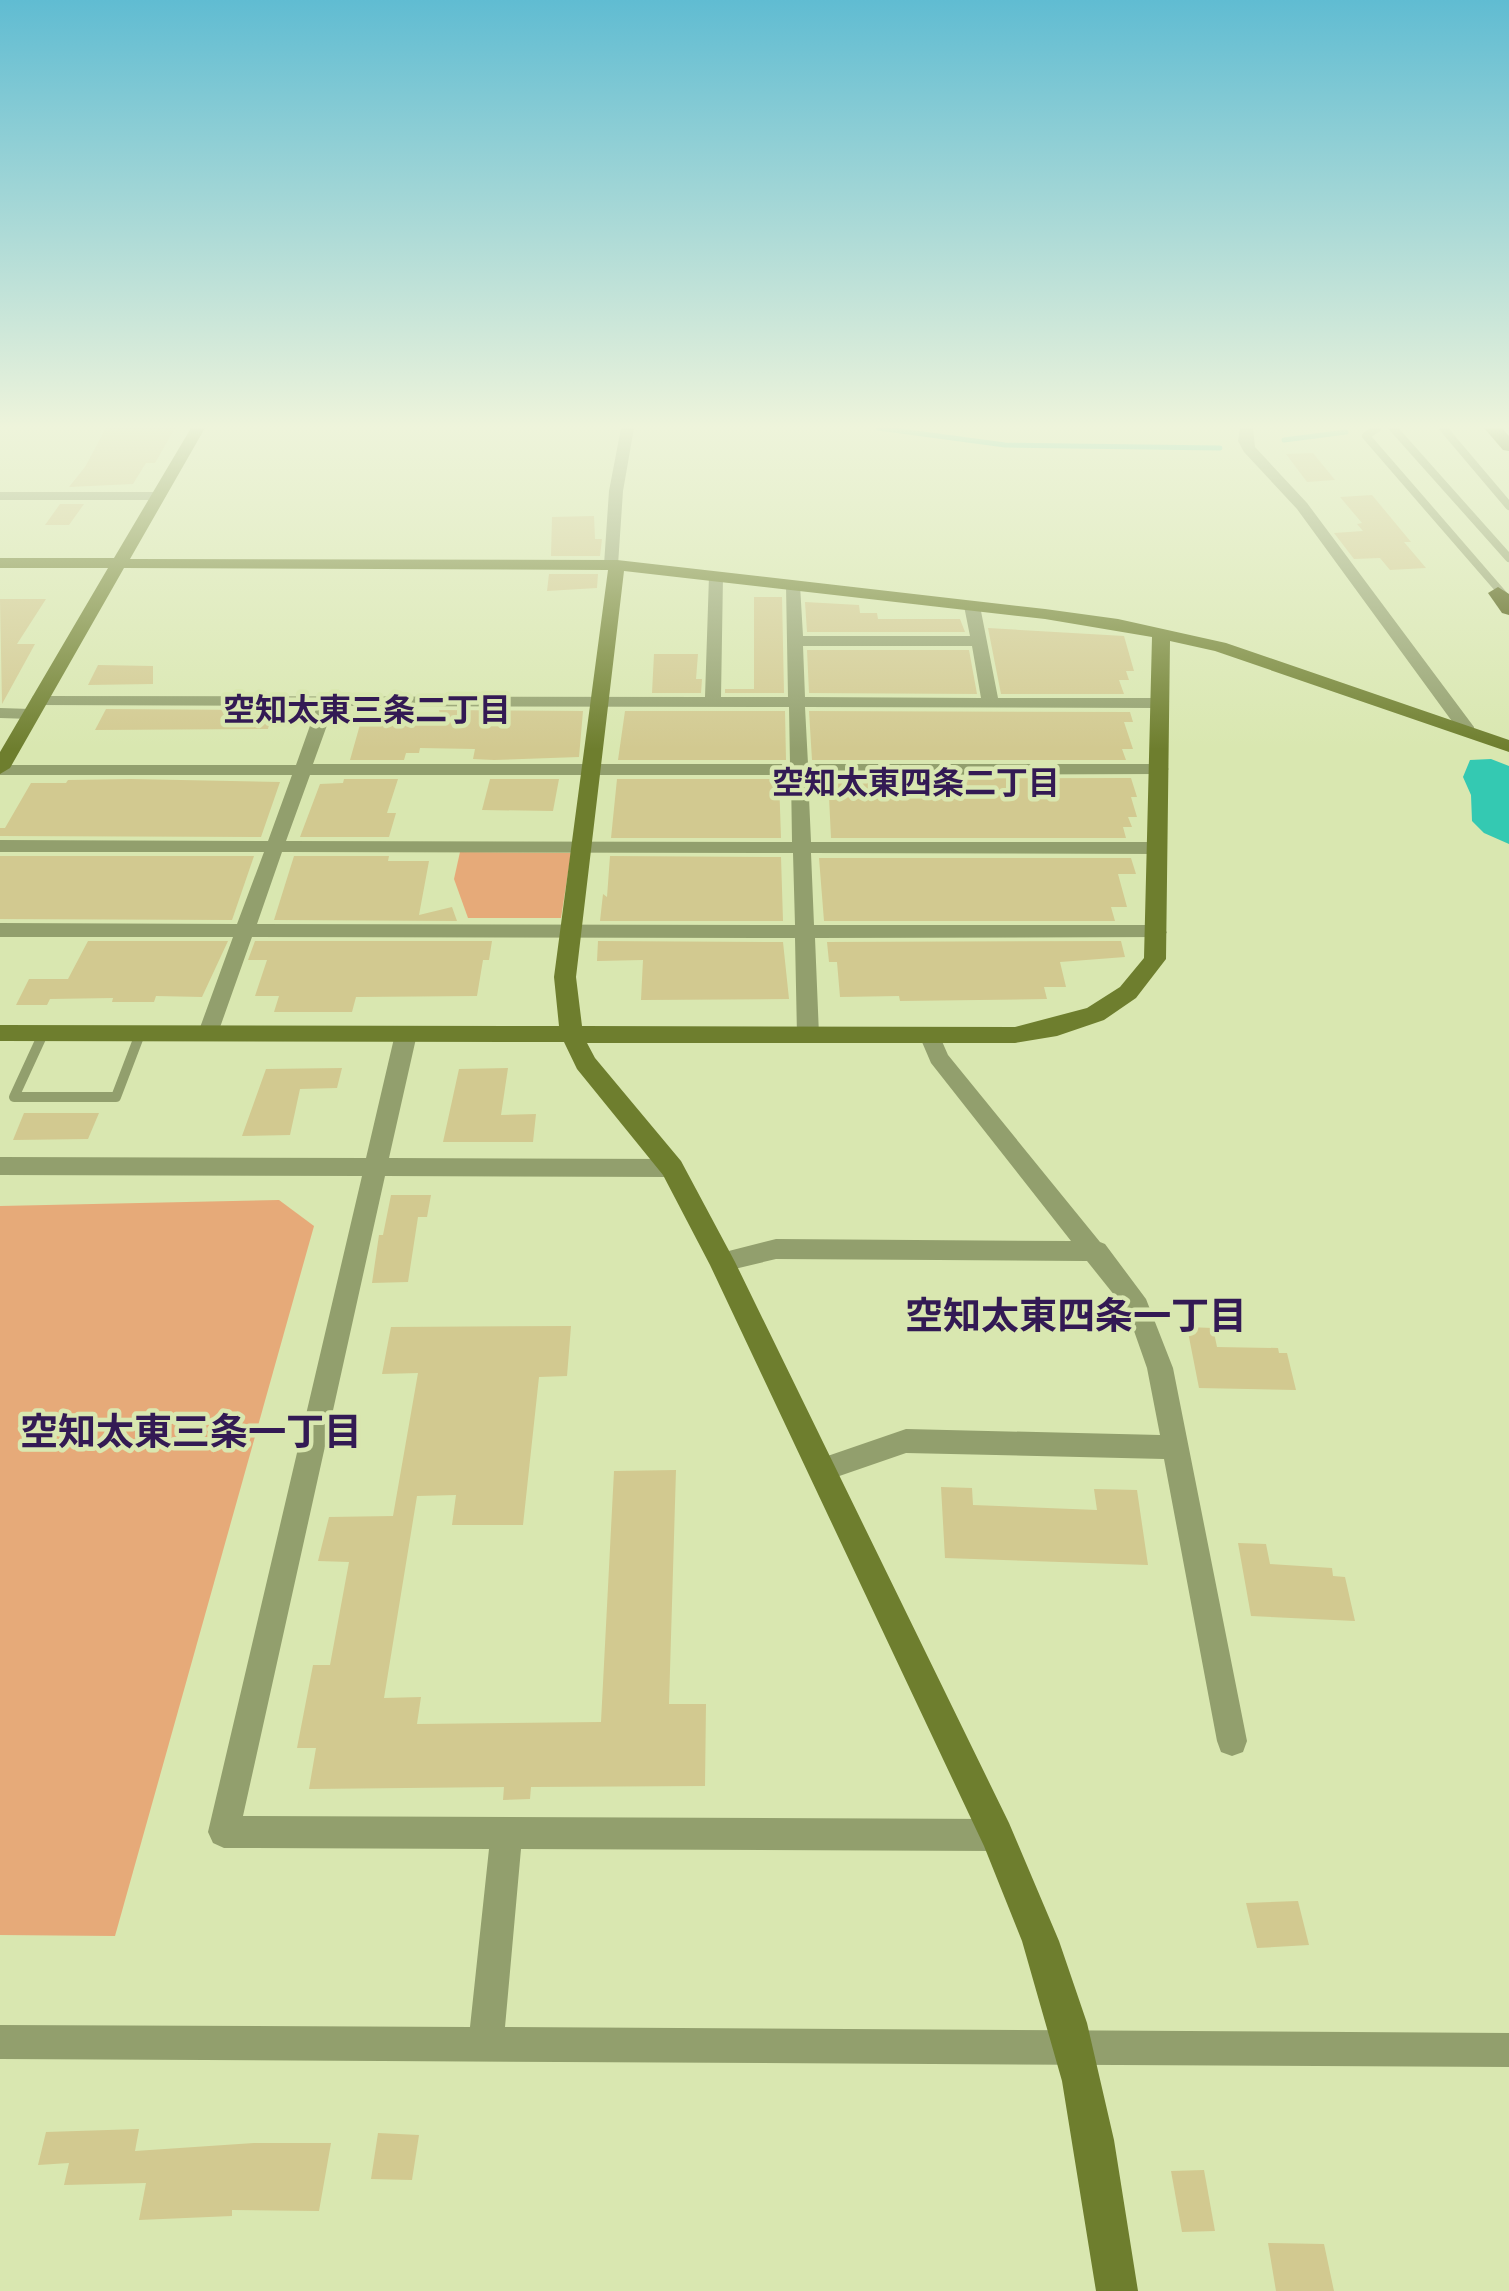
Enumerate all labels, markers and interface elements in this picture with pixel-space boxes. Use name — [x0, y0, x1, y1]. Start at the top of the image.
district label: 空知太東三条二丁目 — [223, 692, 511, 730]
district label: 空知太東四条二丁目 — [772, 765, 1060, 803]
district label: 空知太東四条一丁目 — [905, 1294, 1247, 1340]
district label: 空知太東三条一丁目 — [20, 1410, 362, 1456]

